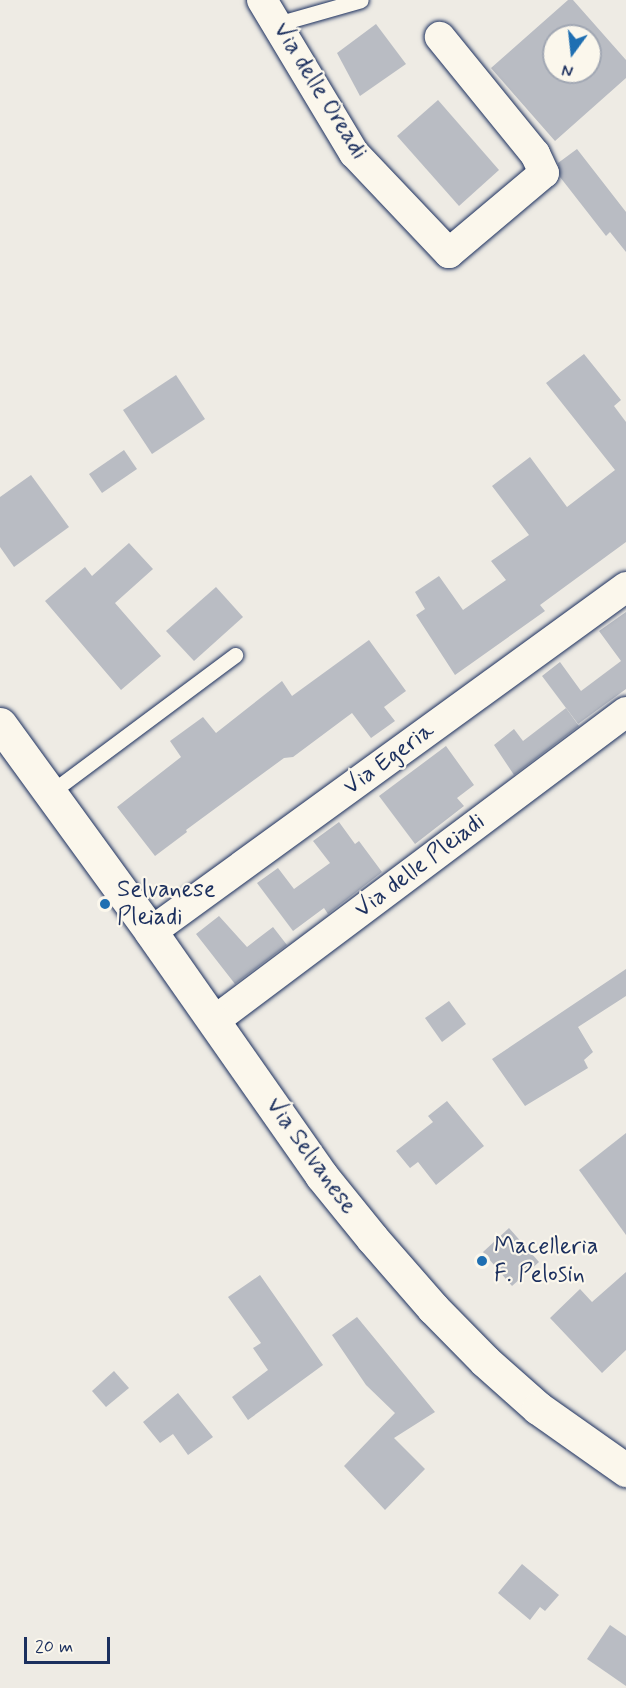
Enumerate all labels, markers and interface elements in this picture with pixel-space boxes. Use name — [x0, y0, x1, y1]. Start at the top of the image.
street label: Via delle Oreadi — [265, 16, 375, 166]
north arrow — [542, 24, 602, 84]
text: N — [560, 58, 576, 81]
street label: Via Egeria — [339, 717, 439, 801]
street label: Via delle Pleiadi — [349, 807, 491, 925]
place label: Selvanese Pleiadi — [117, 876, 216, 932]
marker: Selvanese Pleiadi — [98, 897, 112, 911]
street label: Via Selvanese — [259, 1092, 363, 1220]
place label: Macelleria F. Pelosin — [494, 1233, 598, 1289]
marker: Macelleria F. Pelosin — [475, 1254, 489, 1268]
scale bar — [27, 1625, 112, 1663]
text: 20 m — [35, 1635, 73, 1659]

